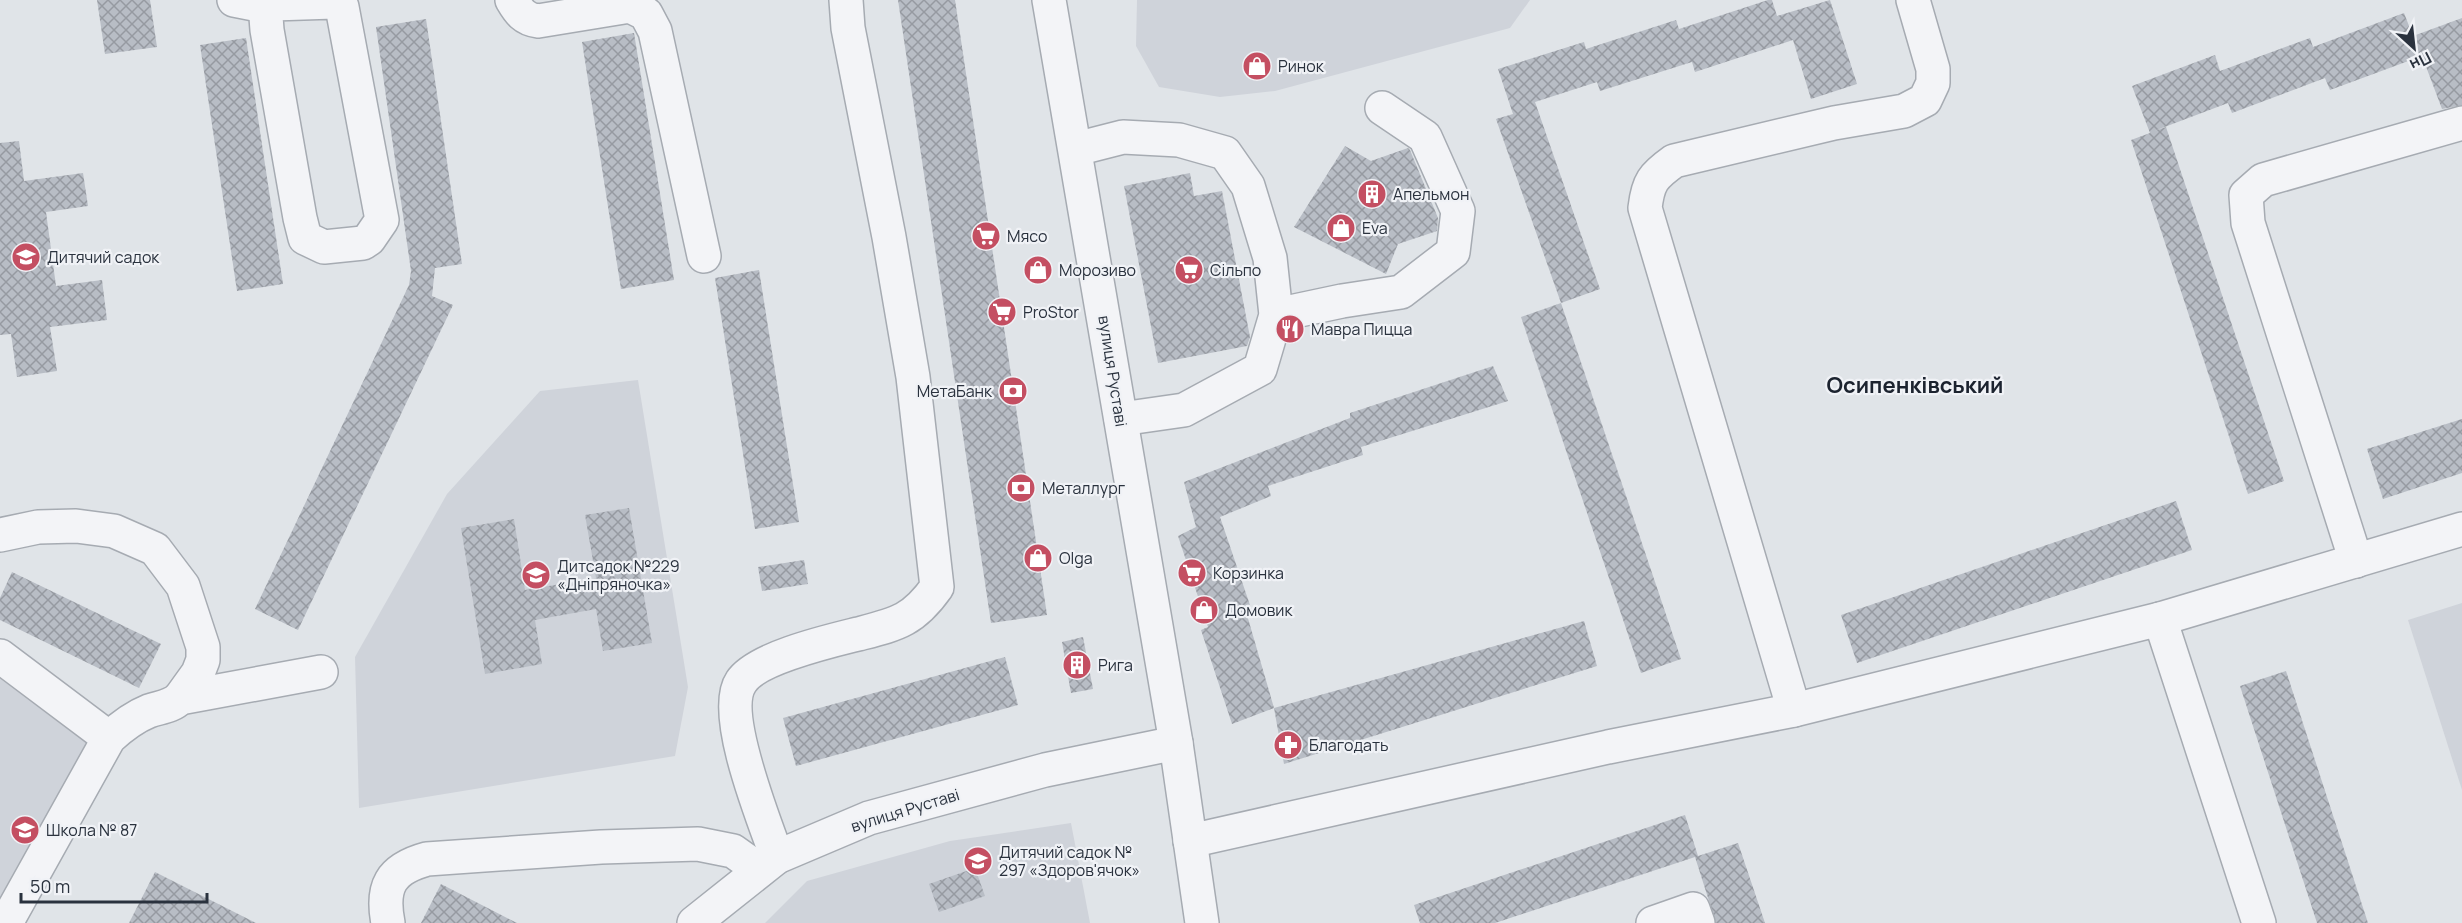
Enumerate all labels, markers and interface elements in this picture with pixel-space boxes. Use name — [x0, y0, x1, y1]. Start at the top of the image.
north arrow — [2384, 18, 2444, 78]
text: Пн — [2406, 47, 2435, 76]
shop icon: Ринок — [1241, 50, 1273, 82]
place label: Ринок — [1278, 55, 1325, 77]
building icon: Апельмон — [1356, 178, 1388, 210]
place label: Апельмон — [1393, 183, 1469, 205]
shop icon: Eva — [1325, 212, 1357, 244]
place label: Eva — [1362, 217, 1388, 239]
supermarket icon: Мясо — [970, 220, 1002, 252]
place label: Мясо — [1007, 225, 1047, 247]
school or university icon: Дитячий садок — [10, 241, 42, 273]
place label: Дитячий садок — [47, 246, 160, 268]
shop icon: Морозиво — [1022, 254, 1054, 286]
supermarket icon: Сільпо — [1173, 254, 1205, 286]
place label: Морозиво — [1059, 259, 1136, 281]
place label: Сільпо — [1210, 259, 1261, 281]
supermarket icon: ProStor — [986, 296, 1018, 328]
place label: ProStor — [1023, 301, 1079, 323]
restaurant icon: Мавра Пицца — [1274, 313, 1306, 345]
street label: вулиця Руставі — [1093, 314, 1133, 428]
place label: Мавра Пицца — [1311, 318, 1412, 340]
district label: Осипенківський — [1827, 370, 2003, 400]
bank icon: МетаБанк — [997, 375, 1029, 407]
place label: МетаБанк — [917, 380, 993, 402]
bank icon: Металлург — [1005, 472, 1037, 504]
place label: Металлург — [1042, 477, 1126, 499]
shop icon: Olga — [1022, 542, 1054, 574]
place label: Olga — [1059, 547, 1093, 569]
place label: Дитсадок №229 «Дніпряночка» — [557, 555, 680, 595]
supermarket icon: Корзинка — [1176, 557, 1208, 589]
school or university icon: Дитсадок №229 «Дніпряночка» — [520, 559, 552, 591]
place label: Корзинка — [1213, 562, 1284, 584]
shop icon: Домовик — [1188, 594, 1220, 626]
place label: Домовик — [1225, 599, 1293, 621]
building icon: Рига — [1061, 649, 1093, 681]
place label: Рига — [1098, 654, 1133, 676]
pharmacy icon: Благодать — [1272, 729, 1304, 761]
place label: Благодать — [1309, 734, 1389, 756]
street label: вулиця Руставі — [848, 783, 962, 837]
school or university icon: Школа № 87 — [9, 814, 41, 846]
place label: Школа № 87 — [46, 819, 137, 841]
place label: Дитячий садок № 297 «Здоров'ячок» — [999, 841, 1140, 881]
school or university icon: Дитячий садок № 297 «Здоров'ячок» — [962, 845, 994, 877]
scale bar — [21, 866, 207, 904]
text: 50 m — [30, 874, 70, 898]

